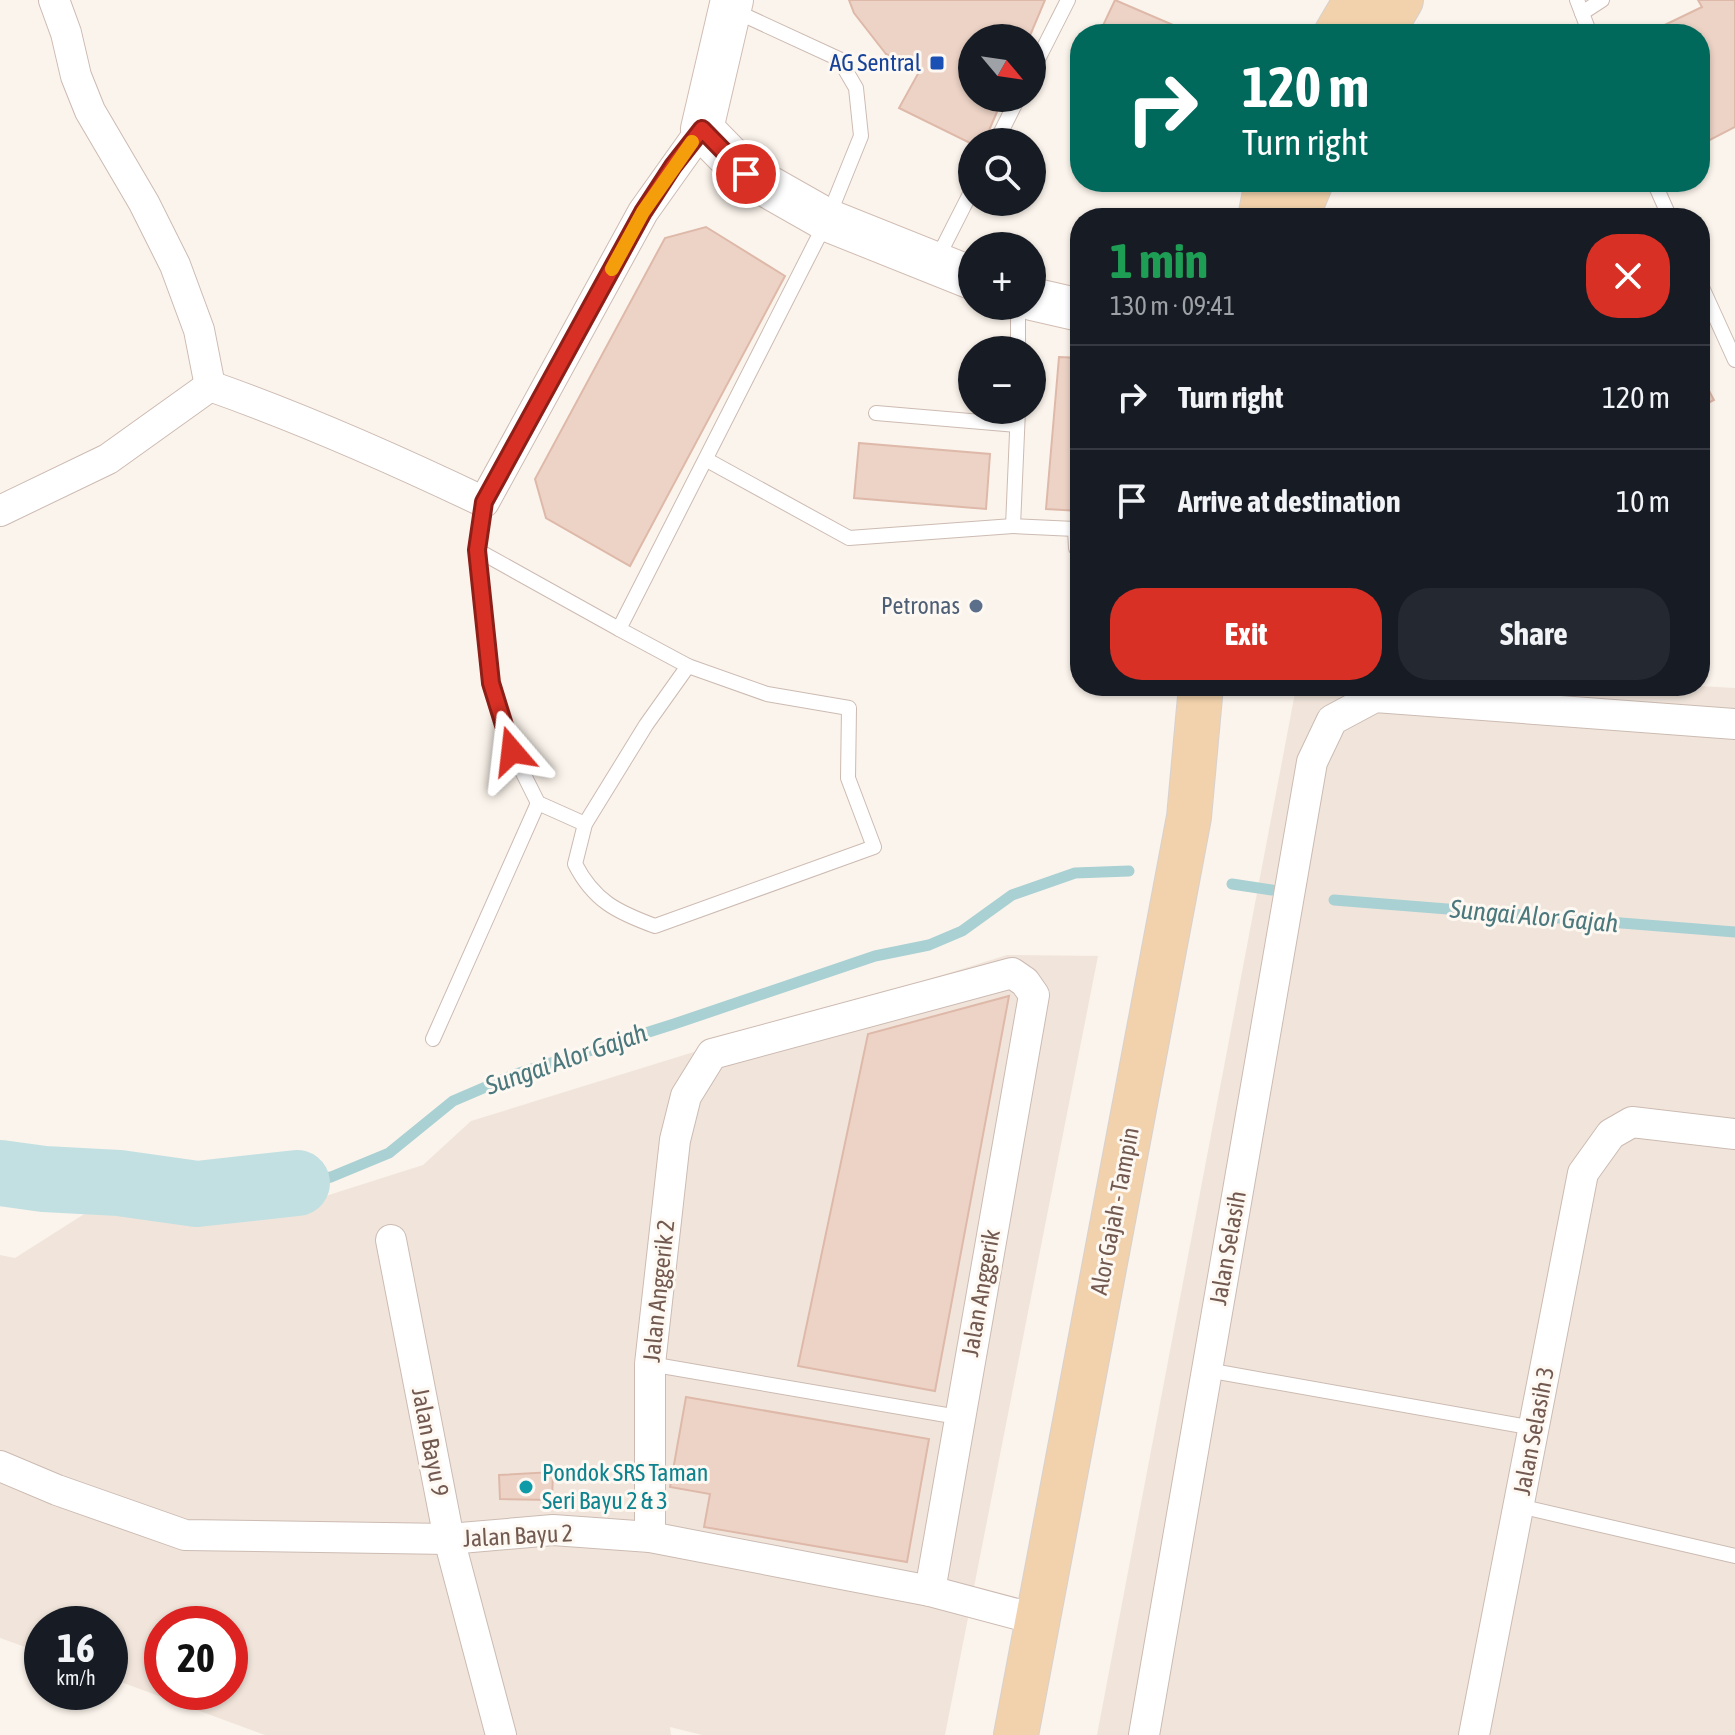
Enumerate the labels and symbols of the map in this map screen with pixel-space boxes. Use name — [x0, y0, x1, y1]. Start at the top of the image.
north arrow — [958, 24, 1046, 112]
place label: AG Sentral — [830, 49, 922, 76]
marker: AG Sentral — [928, 54, 946, 72]
pin — [712, 140, 780, 208]
place label: Petronas — [881, 592, 960, 619]
marker: Petronas — [967, 597, 985, 615]
position arrow — [470, 709, 554, 793]
water label: Sungai Alor Gajah — [1448, 894, 1620, 938]
water label: Sungai Alor Gajah — [480, 1017, 651, 1101]
street label: Alor Gajah - Tampin — [1085, 1125, 1144, 1297]
street label: Jalan Selasih — [1204, 1189, 1251, 1307]
street label: Jalan Anggerik 2 — [638, 1218, 679, 1363]
street label: Jalan Anggerik — [956, 1227, 1005, 1359]
street label: Jalan Selasih 3 — [1508, 1365, 1559, 1497]
street label: Jalan Bayu 9 — [407, 1385, 454, 1498]
place label: Pondok SRS Taman Seri Bayu 2 & 3 — [542, 1459, 709, 1514]
marker: Pondok SRS Taman Seri Bayu 2 & 3 — [517, 1478, 535, 1496]
street label: Jalan Bayu 2 — [462, 1519, 574, 1552]
speed limit sign: 20 — [144, 1606, 248, 1710]

